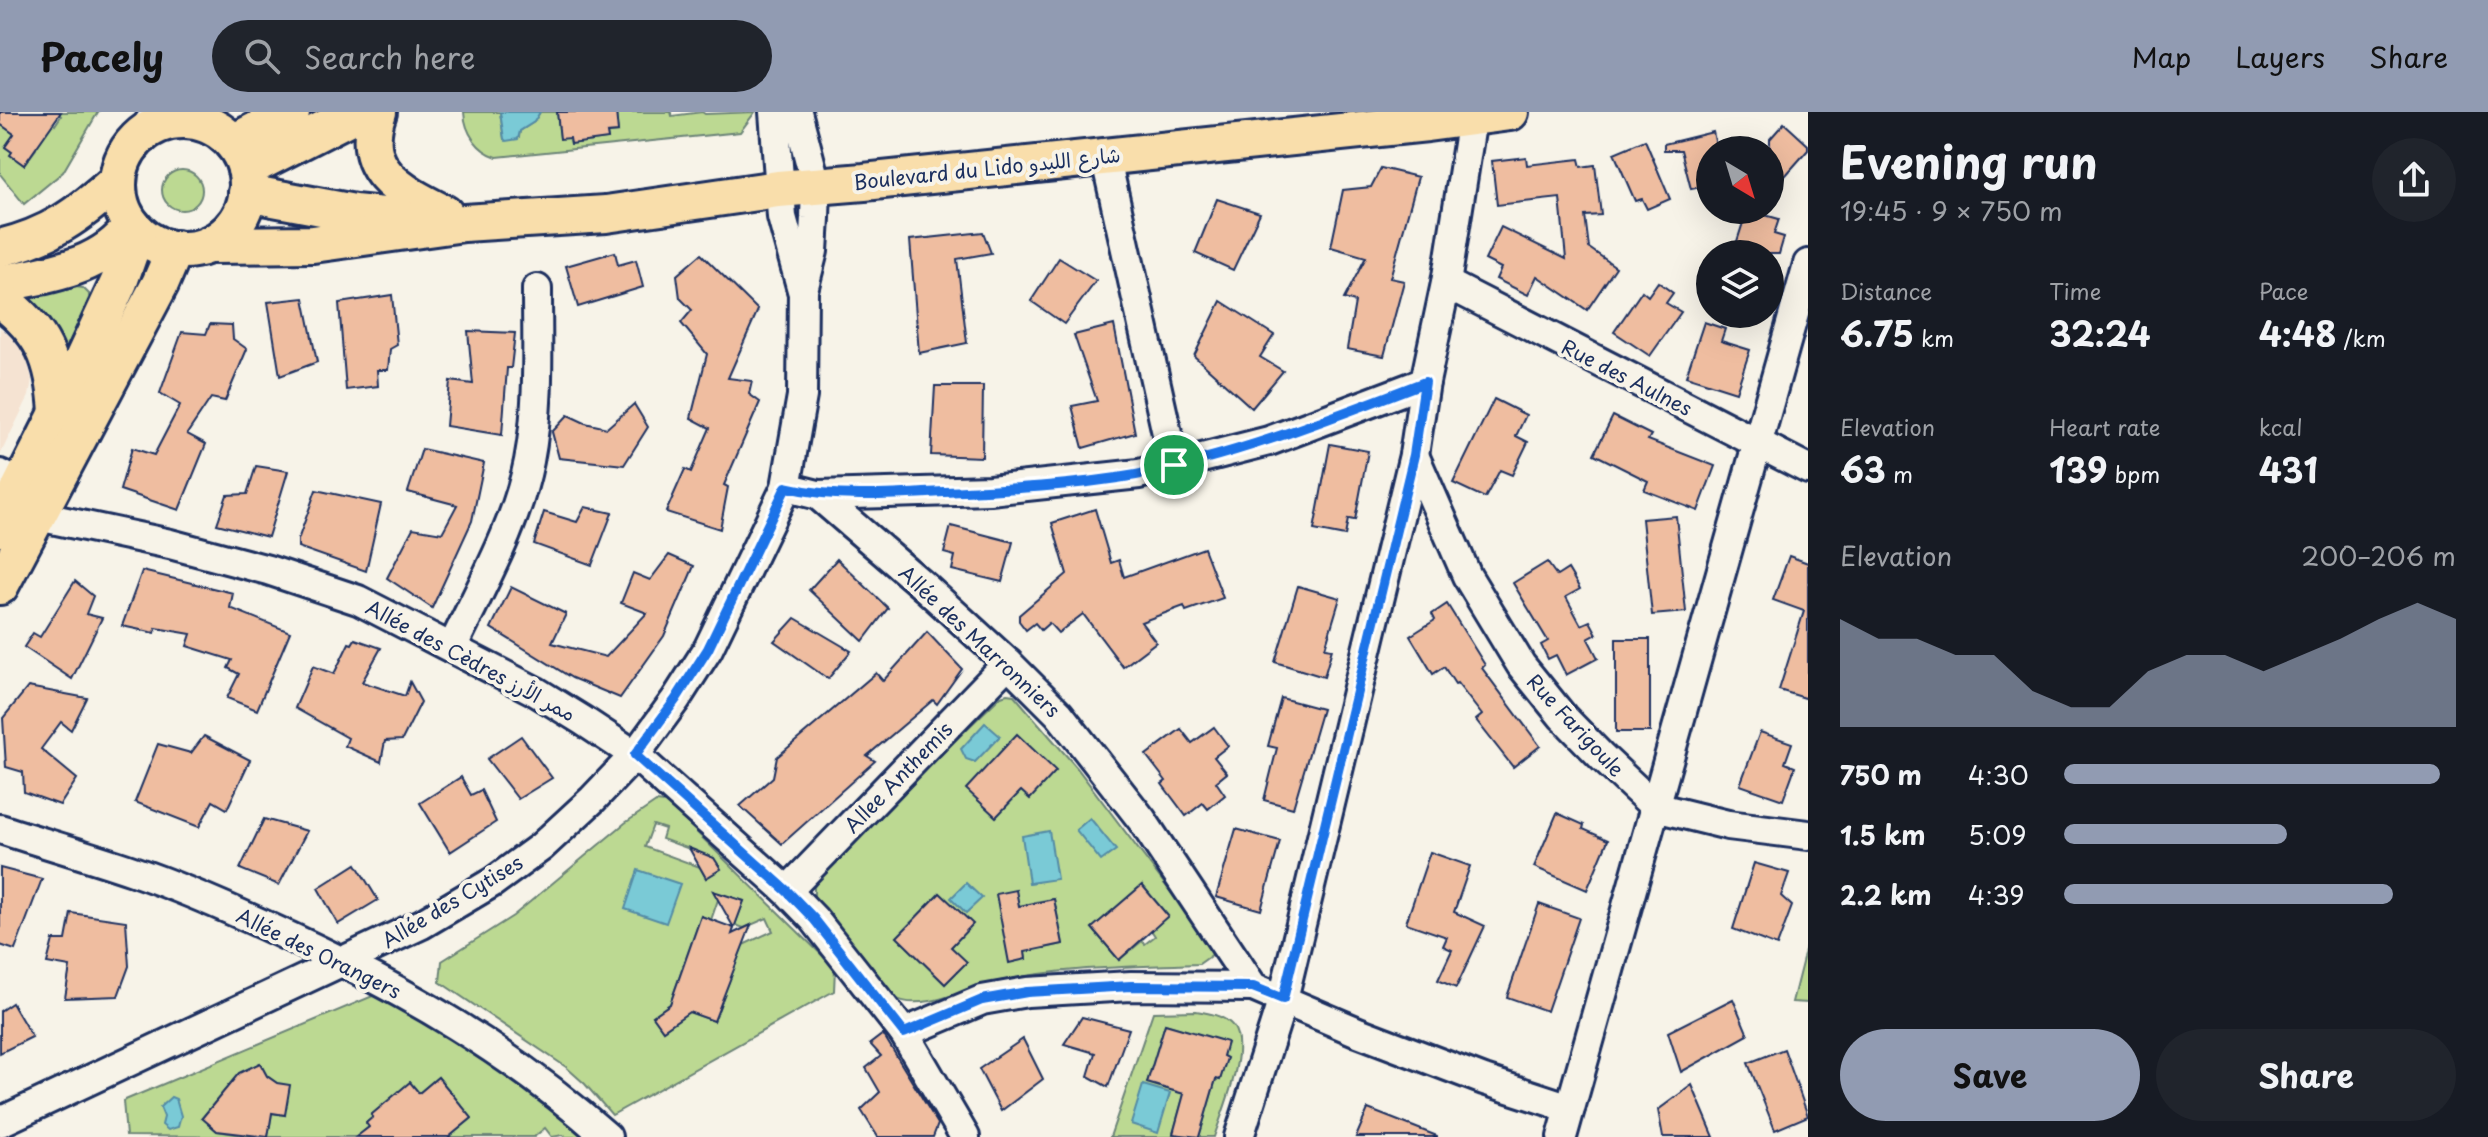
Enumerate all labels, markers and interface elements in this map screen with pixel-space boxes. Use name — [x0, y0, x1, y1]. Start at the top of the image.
search box — [212, 20, 772, 92]
text: Pacely — [40, 28, 164, 85]
icon: search — [240, 34, 284, 78]
text: Search here — [304, 34, 476, 79]
text: Map — [2131, 35, 2191, 78]
text: Layers — [2235, 35, 2325, 78]
text: Share — [2369, 35, 2448, 78]
text: Evening run — [1840, 128, 2098, 194]
north arrow — [1696, 136, 1784, 224]
map controls — [1696, 136, 1784, 328]
button: share — [2372, 138, 2456, 222]
street label: Boulevard du Lido شارع الليدو — [852, 139, 1122, 197]
text: 19:45 · 9 × 750 m — [1840, 191, 2063, 230]
button: layers — [1696, 240, 1784, 328]
text: Distance — [1840, 274, 1932, 307]
text: Time — [2049, 274, 2101, 307]
text: Pace — [2259, 274, 2308, 307]
text: 6.75 — [1840, 307, 1914, 359]
text: 32:24 — [2049, 307, 2151, 359]
text: 4:48 — [2259, 307, 2336, 359]
text: km — [1914, 321, 1954, 354]
text: /km — [2336, 321, 2386, 354]
street label: Rue des Aulnes — [1556, 331, 1698, 423]
text: Elevation — [1840, 410, 1935, 443]
text: Heart rate — [2049, 410, 2160, 443]
text: kcal — [2259, 410, 2303, 443]
pin — [1140, 431, 1208, 499]
icon: arrive — [1152, 443, 1196, 487]
text: 63 — [1840, 443, 1886, 495]
text: 139 — [2049, 443, 2108, 495]
text: 431 — [2259, 443, 2318, 495]
text: m — [1886, 457, 1913, 490]
text: bpm — [2108, 457, 2160, 490]
text: Elevation — [1840, 536, 1952, 575]
text: 200–206 m — [2301, 536, 2456, 575]
street label: Allée des Marronniers — [893, 558, 1067, 724]
street label: Allée des Cèdres ممر الأرز — [361, 592, 581, 728]
street label: Rue Farigoule — [1520, 667, 1632, 783]
street label: Allee Anthemis — [837, 715, 959, 839]
text: 750 m — [1840, 755, 1922, 794]
text: 4:30 — [1968, 755, 2029, 794]
text: 1.5 km — [1840, 815, 1926, 854]
text: 5:09 — [1968, 815, 2026, 854]
street label: Allée des Cytises — [376, 847, 528, 955]
text: 2.2 km — [1840, 875, 1931, 914]
text: 4:39 — [1968, 875, 2024, 914]
street label: Allée des Orangers — [232, 900, 406, 1006]
button: Save — [1840, 1029, 2140, 1121]
button: Share — [2156, 1029, 2456, 1121]

